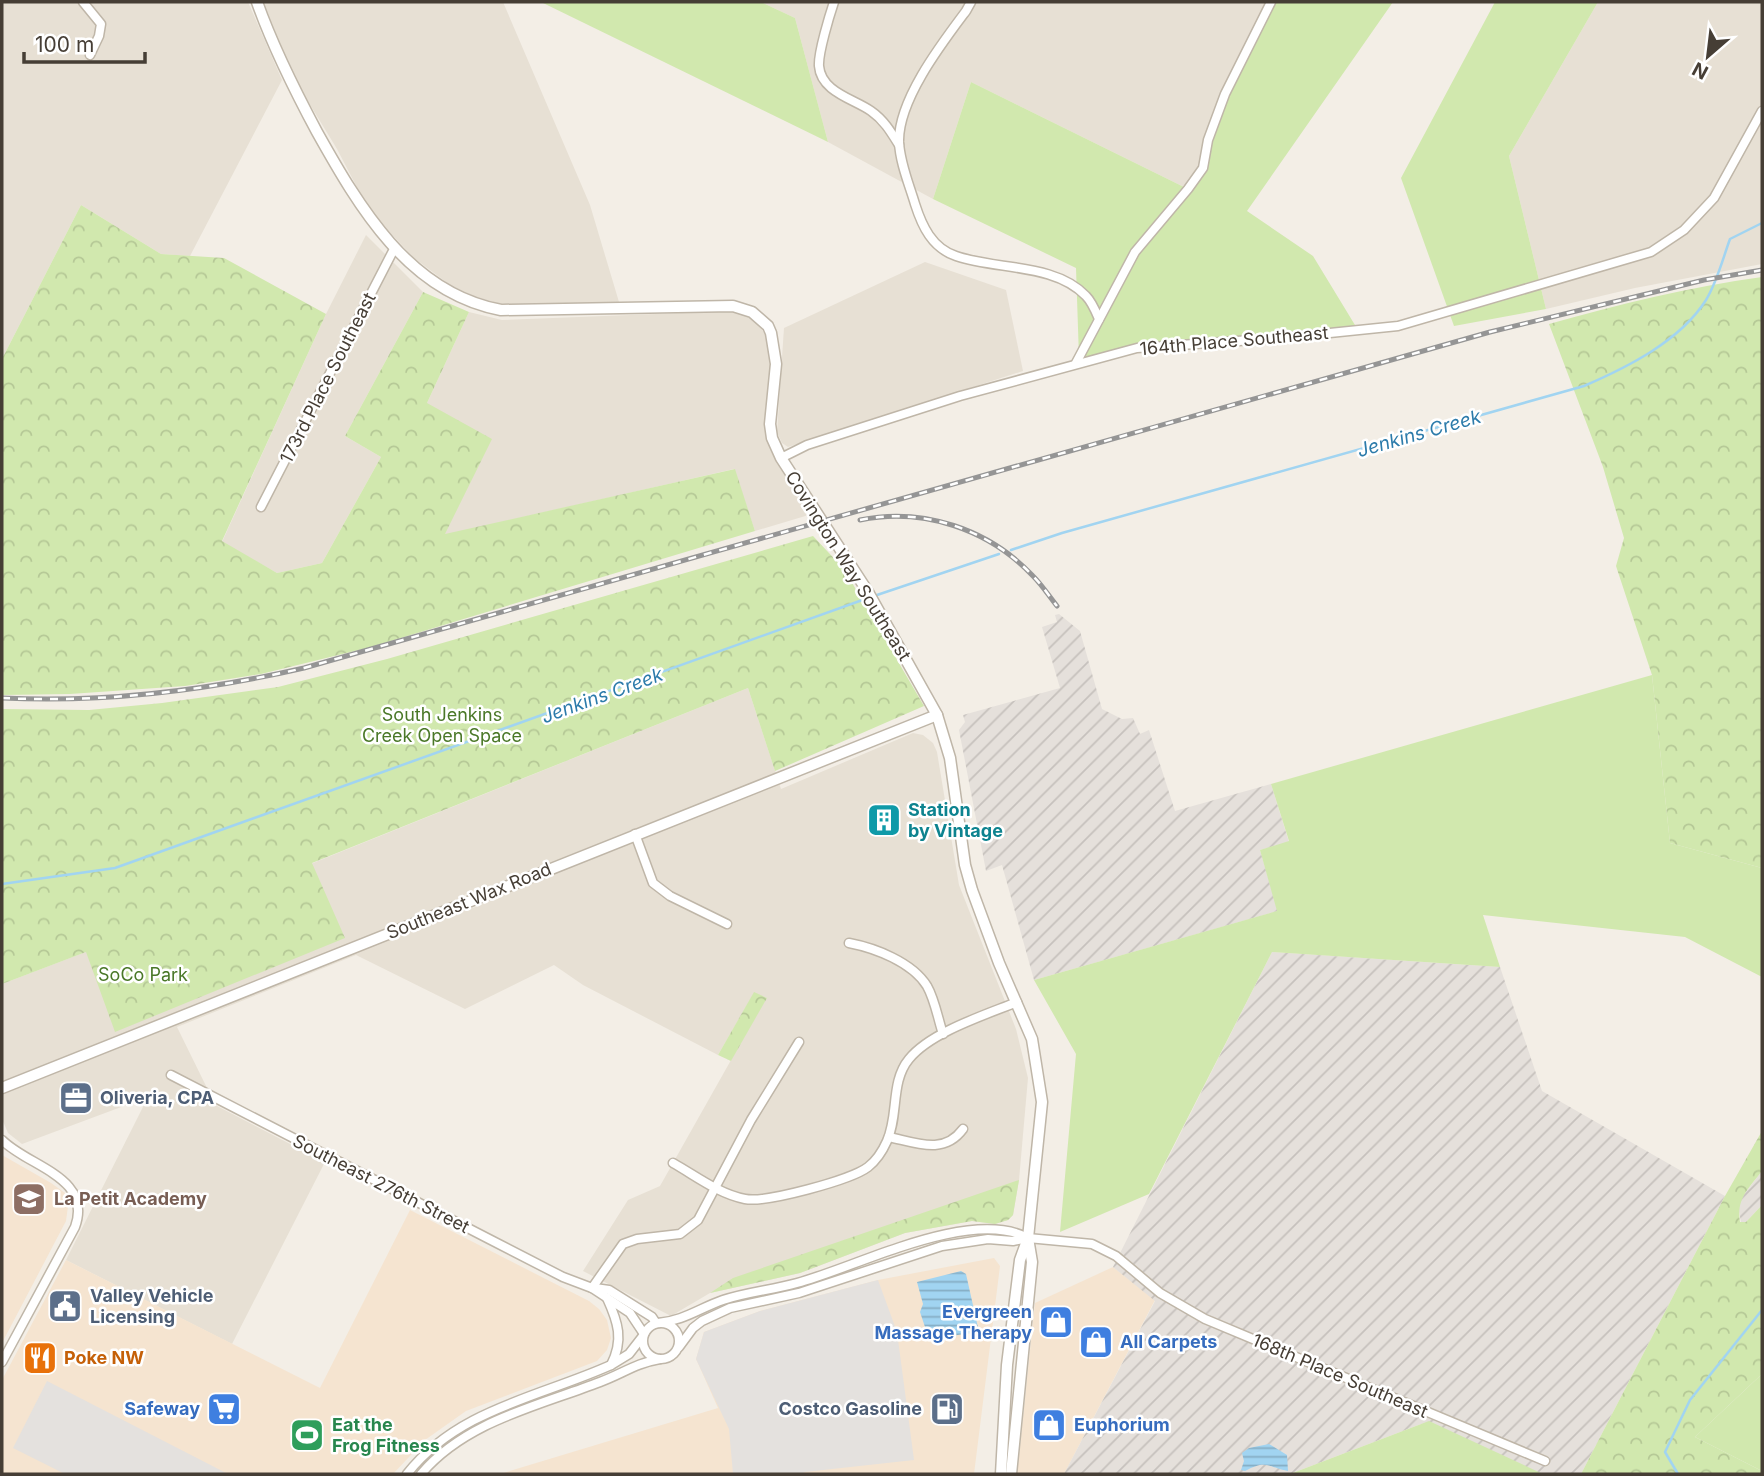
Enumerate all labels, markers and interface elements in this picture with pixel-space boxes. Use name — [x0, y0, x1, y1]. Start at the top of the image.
scale bar — [24, 21, 145, 65]
north arrow — [1673, 21, 1743, 91]
text: 100 m — [35, 32, 94, 57]
text: N — [1688, 57, 1712, 84]
street label: 173rd Place Southeast — [275, 289, 380, 466]
street label: 164th Place Southeast — [1139, 322, 1329, 359]
water label: Jenkins Creek — [1355, 405, 1484, 462]
street label: Covington Way Southeast — [781, 467, 916, 664]
water label: Jenkins Creek — [538, 663, 667, 728]
park label: South Jenkins Creek Open Space — [362, 704, 522, 746]
place label: Station by Vintage — [908, 799, 1003, 841]
building icon: Station by Vintage — [865, 801, 903, 839]
street label: Southeast Wax Road — [383, 858, 554, 943]
park label: SoCo Park — [98, 964, 188, 985]
office icon: Oliveria, CPA — [57, 1079, 95, 1117]
place label: Oliveria, CPA — [100, 1087, 214, 1108]
street label: Southeast 276th Street — [290, 1130, 473, 1237]
school or university icon: La Petit Academy — [10, 1180, 48, 1218]
place label: La Petit Academy — [54, 1188, 207, 1209]
place label: Valley Vehicle Licensing — [90, 1285, 214, 1327]
public building icon: Valley Vehicle Licensing — [46, 1287, 84, 1325]
place label: Evergreen Massage Therapy — [874, 1301, 1032, 1343]
shop icon: Evergreen Massage Therapy — [1037, 1303, 1075, 1341]
shop icon: All Carpets — [1077, 1323, 1115, 1361]
street label: 168th Place Southeast — [1249, 1329, 1431, 1422]
place label: All Carpets — [1120, 1331, 1217, 1352]
restaurant icon: Poke NW — [21, 1339, 59, 1377]
place label: Poke NW — [64, 1347, 144, 1368]
supermarket icon: Safeway — [205, 1390, 243, 1428]
fuel station icon: Costco Gasoline — [928, 1390, 966, 1428]
place label: Safeway — [124, 1398, 200, 1419]
place label: Costco Gasoline — [778, 1398, 922, 1419]
shop icon: Euphorium — [1030, 1406, 1068, 1444]
place label: Eat the Frog Fitness — [332, 1414, 440, 1456]
place label: Euphorium — [1074, 1414, 1170, 1435]
sports icon: Eat the Frog Fitness — [288, 1416, 326, 1454]

